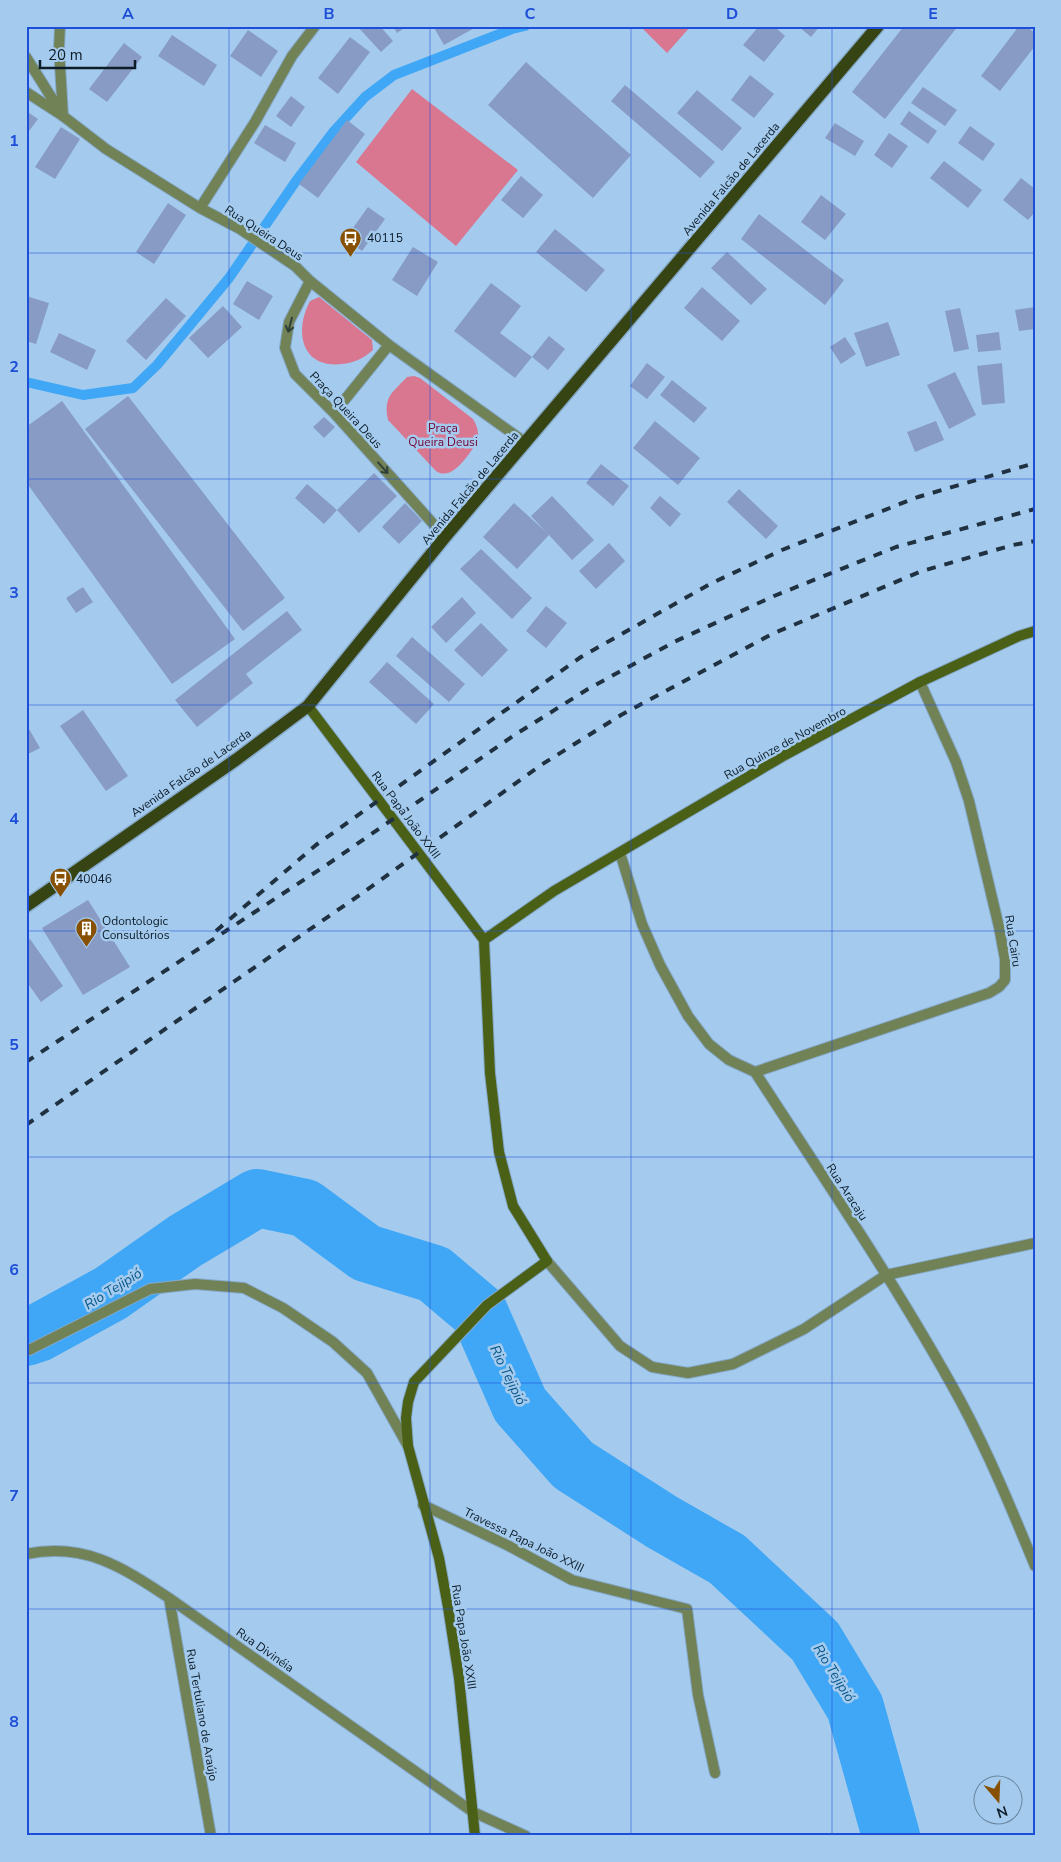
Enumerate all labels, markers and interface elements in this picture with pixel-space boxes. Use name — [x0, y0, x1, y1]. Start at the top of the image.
text: A — [122, 3, 134, 25]
text: B — [323, 3, 335, 25]
text: C — [525, 3, 536, 25]
text: D — [726, 3, 738, 25]
text: E — [928, 3, 938, 25]
scale bar — [40, 38, 135, 70]
text: 20 m — [48, 45, 83, 65]
street label: Avenida Falcão de Lacerda — [679, 119, 783, 239]
text: 1 — [9, 130, 19, 152]
street label: Rua Queira Deus — [222, 202, 307, 265]
bus stop icon: 40115 — [339, 226, 363, 257]
place label: 40115 — [367, 230, 403, 246]
one-way arrow — [285, 317, 294, 333]
text: 2 — [9, 356, 19, 378]
street label: Praça Queira Deus — [306, 368, 386, 452]
park label: Praça Queira Deusi — [408, 420, 478, 450]
street label: Avenida Falcão de Lacerda — [418, 428, 522, 548]
one-way arrow — [377, 462, 389, 475]
text: 3 — [9, 582, 19, 604]
street label: Rua Quinze de Novembro — [721, 703, 849, 783]
street label: Avenida Falcão de Lacerda — [128, 725, 254, 821]
street label: Rua Papa João XXIII — [368, 768, 444, 862]
text: 4 — [9, 808, 19, 830]
bus stop icon: 40046 — [48, 867, 72, 898]
place label: 40046 — [76, 871, 112, 887]
place label: Odontologic Consultórios — [102, 913, 170, 943]
street label: Rua Cairu — [1001, 914, 1025, 968]
building icon: Odontologic Consultórios — [74, 916, 98, 947]
text: 5 — [9, 1034, 19, 1056]
street label: Rua Aracaju — [823, 1160, 871, 1224]
text: 6 — [9, 1259, 19, 1281]
water label: Rio Tejipió — [81, 1264, 146, 1314]
water label: Rio Tejipió — [485, 1342, 531, 1408]
text: 7 — [9, 1485, 19, 1507]
street label: Travessa Papa João XXIII — [461, 1504, 587, 1576]
street label: Rua Papa João XXIII — [448, 1583, 480, 1691]
street label: Rua Divinéia — [233, 1624, 297, 1676]
water label: Rio Tejipió — [809, 1641, 859, 1706]
street label: Rua Tertuliano de Araújo — [183, 1648, 222, 1783]
text: 8 — [9, 1711, 19, 1733]
north arrow — [974, 1774, 1024, 1824]
text: N — [994, 1801, 1010, 1823]

